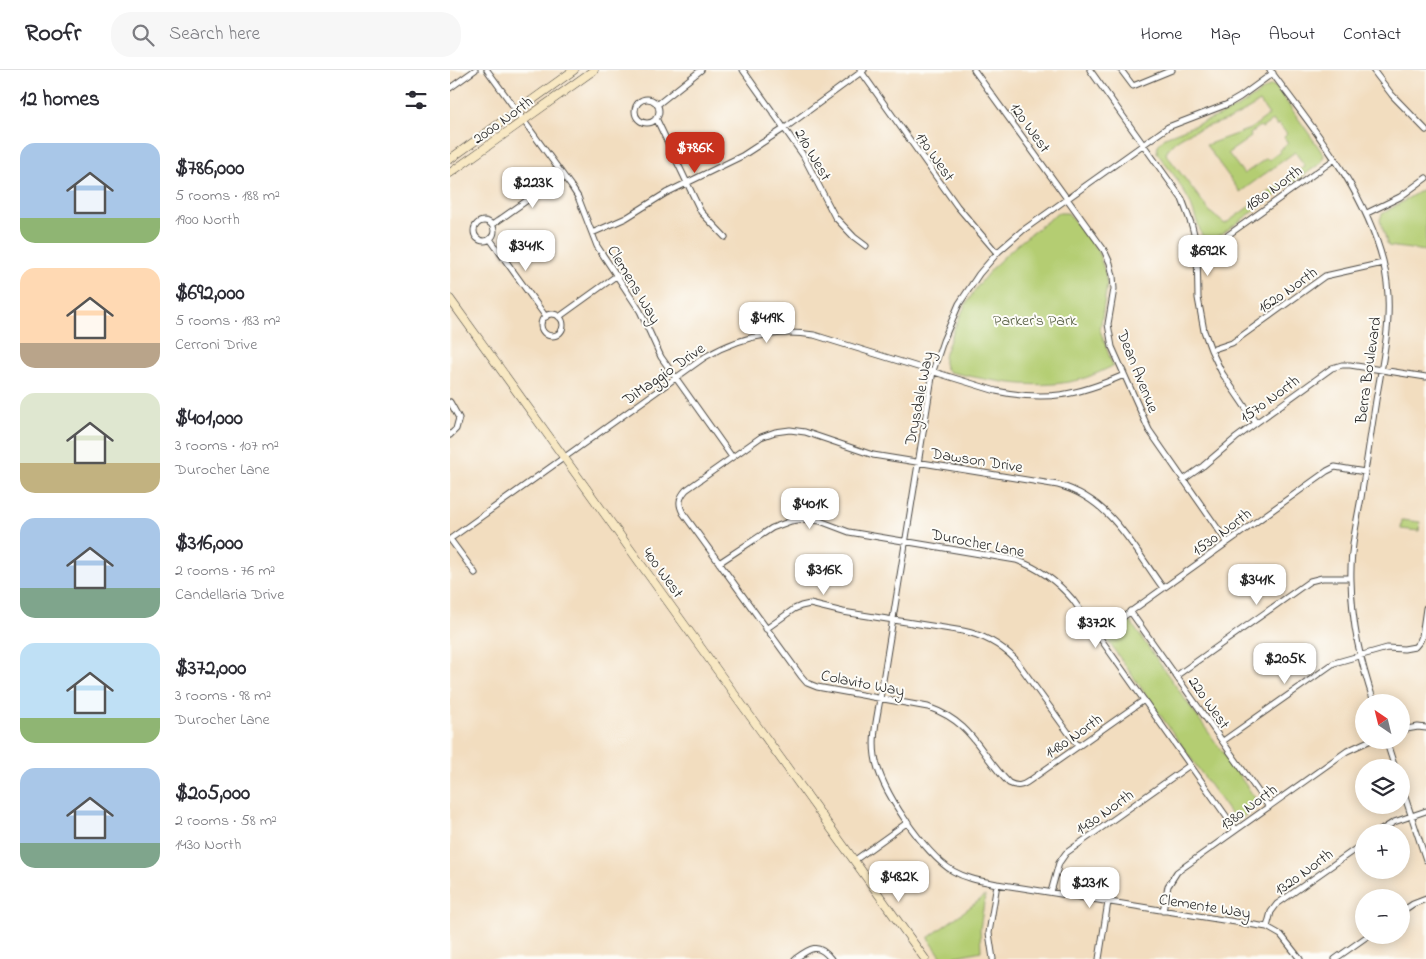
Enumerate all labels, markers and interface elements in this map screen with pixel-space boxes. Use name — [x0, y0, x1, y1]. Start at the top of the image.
search box — [111, 12, 461, 57]
text: Roofr — [25, 17, 81, 52]
icon: search — [129, 21, 157, 49]
text: Search here — [169, 21, 260, 48]
text: Home — [1141, 22, 1182, 48]
text: Map — [1210, 22, 1241, 48]
text: About — [1269, 22, 1315, 48]
text: Contact — [1343, 22, 1401, 48]
text: 12 homes — [20, 85, 100, 115]
icon: filters — [402, 86, 430, 114]
street label: 2000 North — [468, 90, 538, 151]
street label: 120 West — [1003, 98, 1056, 159]
street label: 210 West — [788, 124, 837, 186]
street label: 170 West — [909, 127, 961, 187]
pin: $786K — [660, 132, 730, 174]
text: $786K — [676, 136, 714, 160]
text: $786,000 — [175, 154, 244, 184]
street label: 1680 North — [1240, 159, 1308, 218]
icon: home — [60, 163, 120, 223]
pin: $223K — [498, 166, 568, 209]
text: $223K — [513, 171, 553, 195]
text: 5 rooms · 188 m² — [175, 184, 280, 208]
text: 1900 North — [175, 208, 240, 232]
pin: $341K — [491, 230, 561, 272]
text: $341K — [508, 234, 544, 258]
pin: $692K — [1173, 234, 1243, 277]
text: $692K — [1189, 239, 1227, 263]
street label: Clemens Way — [600, 241, 666, 329]
street label: 1620 North — [1253, 261, 1323, 320]
text: $692,000 — [175, 279, 245, 309]
icon: home — [60, 288, 120, 348]
pin: $419K — [732, 302, 802, 344]
text: $419K — [750, 306, 784, 330]
text: 5 rooms · 183 m² — [175, 309, 281, 333]
park label: Parker's Park — [993, 309, 1078, 333]
street label: Berra Boulevard — [1349, 315, 1388, 426]
street label: Dean Avenue — [1109, 326, 1165, 417]
text: Cerroni Drive — [175, 333, 257, 357]
street label: DiMaggio Drive — [617, 337, 711, 413]
street label: Drysdale Way — [899, 349, 941, 448]
street label: 1570 North — [1235, 370, 1305, 430]
text: $401,000 — [175, 404, 243, 434]
icon: home — [60, 413, 120, 473]
text: 3 rooms · 107 m² — [175, 434, 279, 458]
street label: Dawson Drive — [928, 442, 1025, 480]
text: Durocher Lane — [175, 458, 270, 482]
pin: $401K — [775, 488, 845, 530]
text: $401K — [792, 492, 828, 516]
street label: 1530 North — [1187, 503, 1257, 563]
street label: Durocher Lane — [928, 523, 1027, 565]
text: $316,000 — [175, 529, 243, 559]
icon: home — [60, 538, 120, 598]
street label: 400 West — [636, 543, 689, 604]
pin: $316K — [789, 554, 859, 596]
text: $316K — [806, 558, 842, 582]
text: 2 rooms · 76 m² — [175, 559, 275, 583]
pin: $341K — [1222, 564, 1292, 606]
text: $341K — [1239, 568, 1275, 592]
text: Candellaria Drive — [175, 583, 284, 607]
pin: $372K — [1061, 606, 1131, 649]
text: $372K — [1077, 611, 1115, 635]
pin: $205K — [1250, 642, 1320, 685]
text: $205K — [1264, 647, 1306, 671]
text: $372,000 — [175, 654, 246, 684]
icon: home — [60, 663, 120, 723]
street label: Colavito Way — [819, 664, 907, 704]
street label: 220 West — [1181, 672, 1236, 735]
text: 3 rooms · 98 m² — [175, 684, 271, 708]
north arrow — [1355, 694, 1410, 749]
map controls — [1355, 694, 1410, 944]
text: Durocher Lane — [175, 708, 270, 732]
street label: 1480 North — [1040, 708, 1108, 765]
button: layers — [1355, 759, 1410, 814]
text: $205,000 — [175, 779, 250, 809]
street label: 1380 North — [1216, 779, 1283, 837]
street label: 1430 North — [1071, 784, 1139, 841]
icon: home — [60, 788, 120, 848]
text: 2 rooms · 58 m² — [175, 809, 277, 833]
button: + — [1355, 824, 1410, 879]
text: 1430 North — [175, 833, 241, 857]
street label: 1320 North — [1270, 843, 1339, 902]
pin: $482K — [864, 860, 934, 903]
text: $482K — [880, 865, 918, 889]
pin: $231K — [1055, 866, 1125, 909]
text: $231K — [1071, 871, 1109, 895]
street label: Clemente Way — [1157, 888, 1252, 926]
button: − — [1355, 889, 1410, 944]

